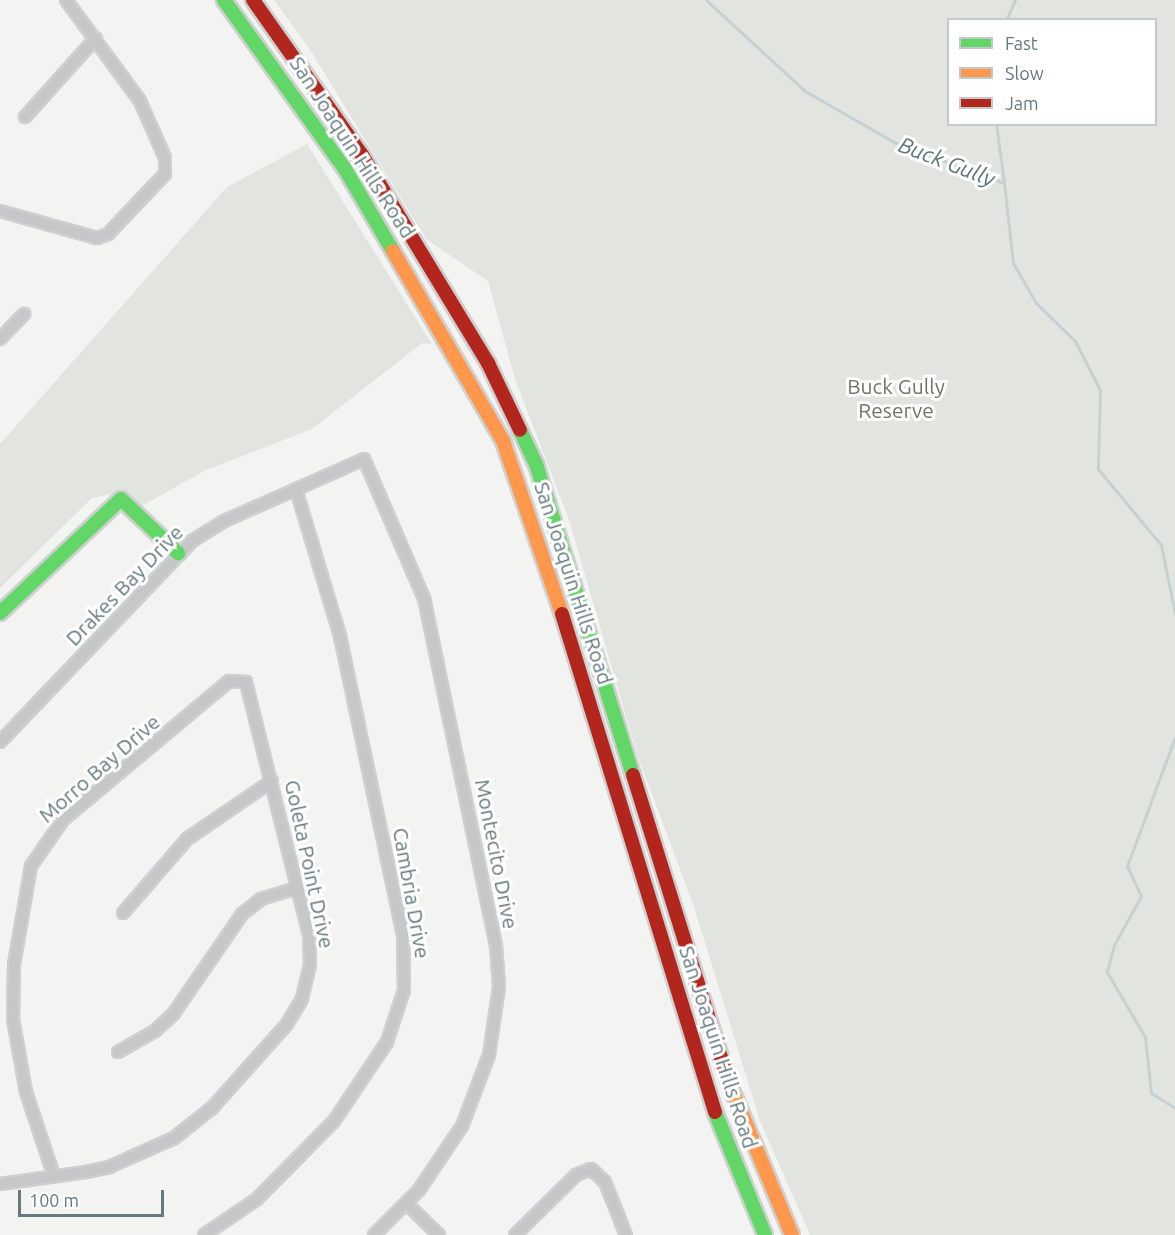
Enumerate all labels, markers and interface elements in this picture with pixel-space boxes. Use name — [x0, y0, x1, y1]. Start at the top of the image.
legend — [947, 18, 1157, 126]
text: Fast — [1005, 33, 1038, 53]
street label: San Joaquin Hills Road — [285, 52, 421, 242]
text: Slow — [1005, 63, 1044, 83]
text: Jam — [1005, 93, 1039, 113]
water label: Buck Gully — [895, 131, 999, 191]
park label: Buck Gully Reserve — [847, 373, 945, 423]
street label: San Joaquin Hills Road — [529, 479, 619, 687]
street label: Drakes Bay Drive — [60, 519, 188, 651]
street label: Morro Bay Drive — [33, 709, 165, 827]
street label: Goleta Point Drive — [280, 777, 340, 951]
street label: Montecito Drive — [470, 777, 524, 931]
street label: Cambria Drive — [388, 826, 436, 960]
street label: San Joaquin Hills Road — [674, 943, 764, 1151]
scale bar — [21, 1178, 166, 1216]
text: 100 m — [29, 1190, 79, 1210]

